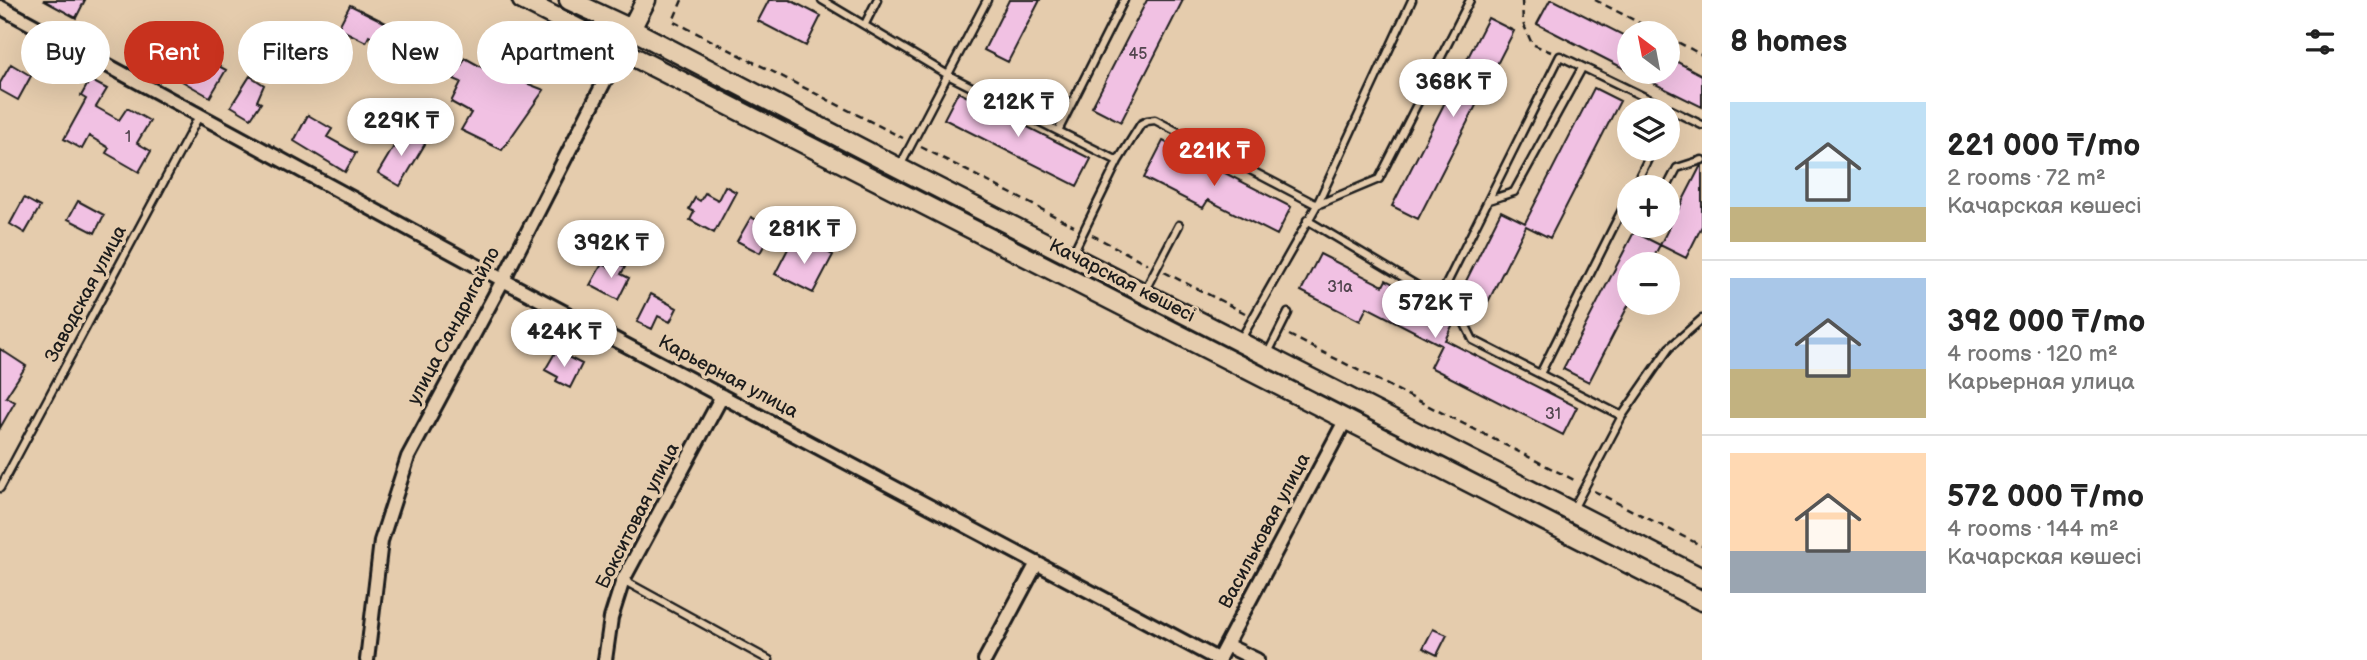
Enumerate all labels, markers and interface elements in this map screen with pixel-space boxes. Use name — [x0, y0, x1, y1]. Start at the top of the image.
chip: Buy — [21, 21, 110, 84]
chip: Rent — [124, 21, 224, 84]
chip: Filters — [238, 21, 353, 84]
chip: New — [367, 21, 463, 84]
chip: Apartment — [477, 21, 638, 84]
north arrow — [1617, 21, 1680, 84]
map controls — [1617, 21, 1680, 315]
icon: filters — [2301, 23, 2339, 61]
text: 8 homes — [1730, 24, 1847, 60]
house number: 45 — [1129, 45, 1147, 64]
pin: 368K ₸ — [1396, 60, 1510, 119]
text: 368K ₸ — [1415, 68, 1491, 96]
pin: 212K ₸ — [961, 80, 1075, 139]
text: 212K ₸ — [982, 88, 1054, 116]
button: layers — [1617, 98, 1680, 161]
pin: 229K ₸ — [344, 99, 458, 158]
text: 229K ₸ — [363, 107, 439, 135]
house number: 1 — [125, 128, 131, 147]
pin: 221K ₸ — [1157, 128, 1271, 188]
text: 221 000 ₸/mo — [1947, 128, 2140, 164]
icon: home — [1786, 130, 1870, 214]
text: 221K ₸ — [1178, 137, 1250, 165]
text: 2 rooms · 72 m² — [1947, 164, 2106, 192]
button: + — [1617, 175, 1680, 238]
text: Качарская көшесі — [1947, 192, 2142, 220]
pin: 281K ₸ — [747, 206, 861, 266]
text: 281K ₸ — [768, 215, 840, 243]
pin: 392K ₸ — [554, 220, 668, 280]
street label: Заводская улица — [40, 222, 132, 366]
text: 392K ₸ — [573, 229, 649, 257]
street label: Качарская көшесі — [1045, 234, 1199, 328]
street label: улица Сандригайло — [403, 243, 505, 409]
button: − — [1617, 252, 1680, 315]
house number: 31а — [1327, 278, 1353, 297]
pin: 572K ₸ — [1378, 280, 1492, 340]
text: 572K ₸ — [1398, 289, 1472, 317]
text: 392 000 ₸/mo — [1947, 304, 2145, 340]
icon: home — [1786, 306, 1870, 390]
pin: 424K ₸ — [507, 310, 621, 369]
text: 424K ₸ — [527, 318, 601, 346]
street label: Карьерная улица — [654, 330, 802, 424]
text: 4 rooms · 120 m² — [1947, 340, 2118, 368]
text: Карьерная улица — [1947, 368, 2135, 396]
house number: 31 — [1545, 405, 1561, 424]
street label: Бокситовая улица — [591, 439, 685, 593]
street label: Васильковая улица — [1214, 449, 1316, 613]
text: 572 000 ₸/mo — [1947, 479, 2144, 515]
icon: home — [1786, 481, 1870, 565]
text: 4 rooms · 144 m² — [1947, 515, 2119, 543]
text: Качарская көшесі — [1947, 543, 2142, 571]

